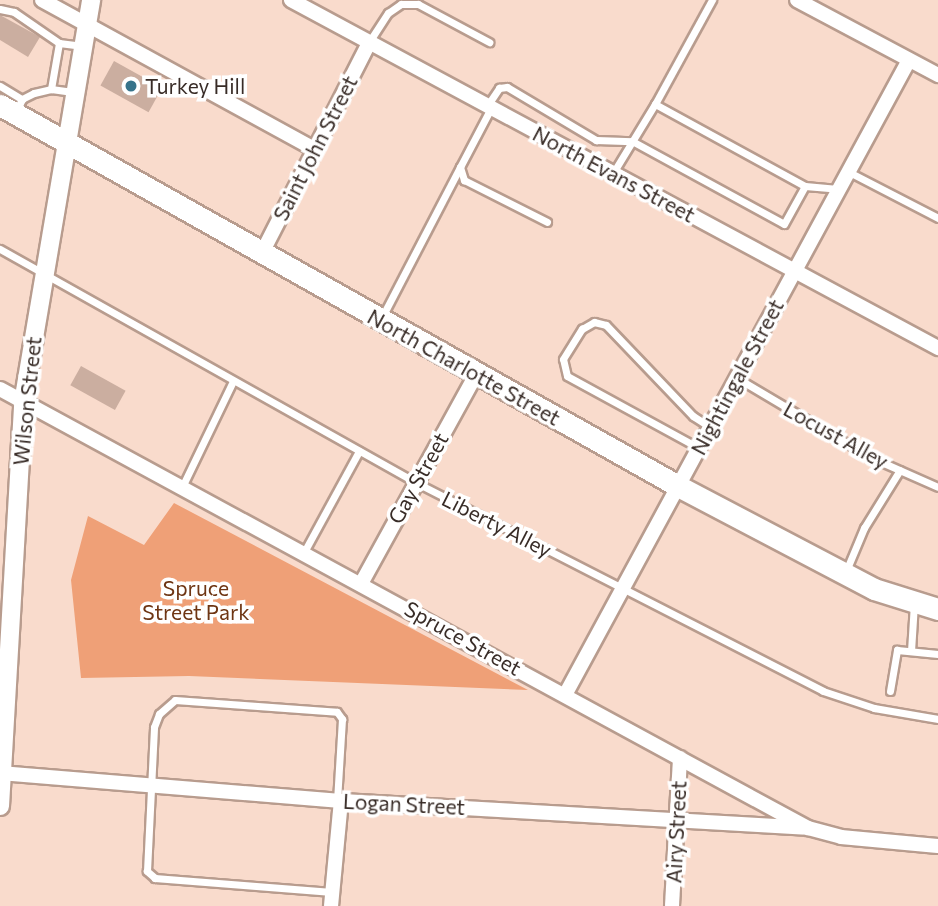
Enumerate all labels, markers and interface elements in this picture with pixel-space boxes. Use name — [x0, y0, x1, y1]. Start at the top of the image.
street label: Saint John Street — [268, 71, 362, 225]
place label: Turkey Hill — [145, 73, 245, 99]
marker: Turkey Hill — [123, 78, 139, 94]
street label: North Evans Street — [529, 121, 699, 227]
street label: Nightingale Street — [685, 295, 789, 459]
street label: North Charlotte Street — [363, 304, 565, 430]
street label: Wilson Street — [8, 335, 46, 467]
street label: Locust Alley — [779, 396, 893, 474]
street label: Gay Street — [383, 428, 453, 528]
street label: Liberty Alley — [438, 486, 556, 562]
park label: Spruce Street Park — [142, 575, 250, 625]
street label: Spruce Street — [400, 596, 526, 680]
street label: Airy Street — [661, 780, 691, 884]
street label: Logan Street — [342, 788, 466, 820]

